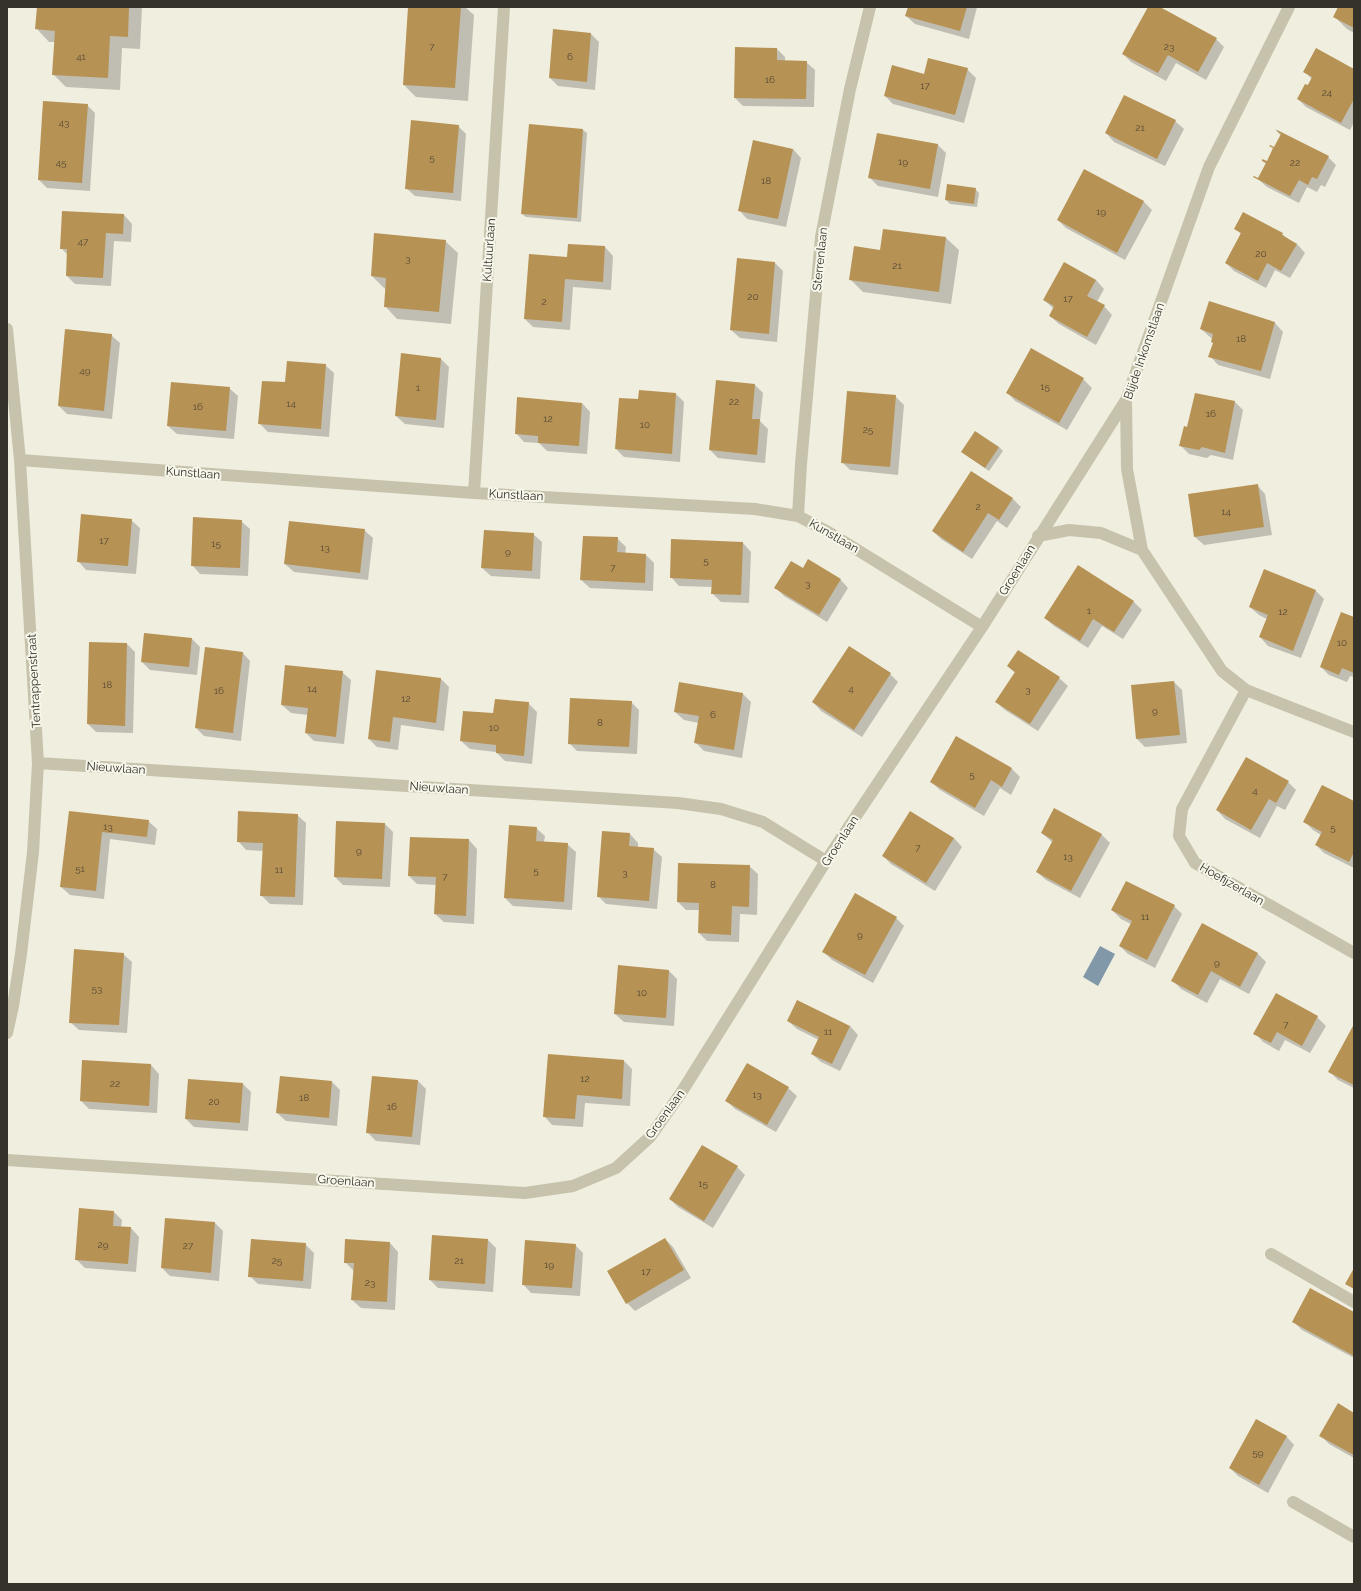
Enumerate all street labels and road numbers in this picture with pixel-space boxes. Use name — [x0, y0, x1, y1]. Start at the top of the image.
street label: Kultuurlaan — [480, 218, 498, 282]
street label: Sterrenlaan — [810, 227, 830, 291]
street label: Blijde Inkomstlaan — [1121, 301, 1167, 401]
street label: Kunstlaan — [165, 464, 221, 482]
street label: Kunstlaan — [488, 487, 544, 503]
street label: Kunstlaan — [807, 516, 861, 556]
street label: Groenlaan — [996, 542, 1038, 598]
street label: Tentrappenstraat — [25, 633, 43, 729]
street label: Nieuwlaan — [86, 759, 146, 777]
street label: Nieuwlaan — [409, 779, 469, 797]
street label: Groenlaan — [819, 813, 861, 869]
street label: Hoefijzerlaan — [1197, 860, 1267, 908]
street label: Groenlaan — [643, 1087, 687, 1141]
street label: Groenlaan — [317, 1172, 375, 1190]

